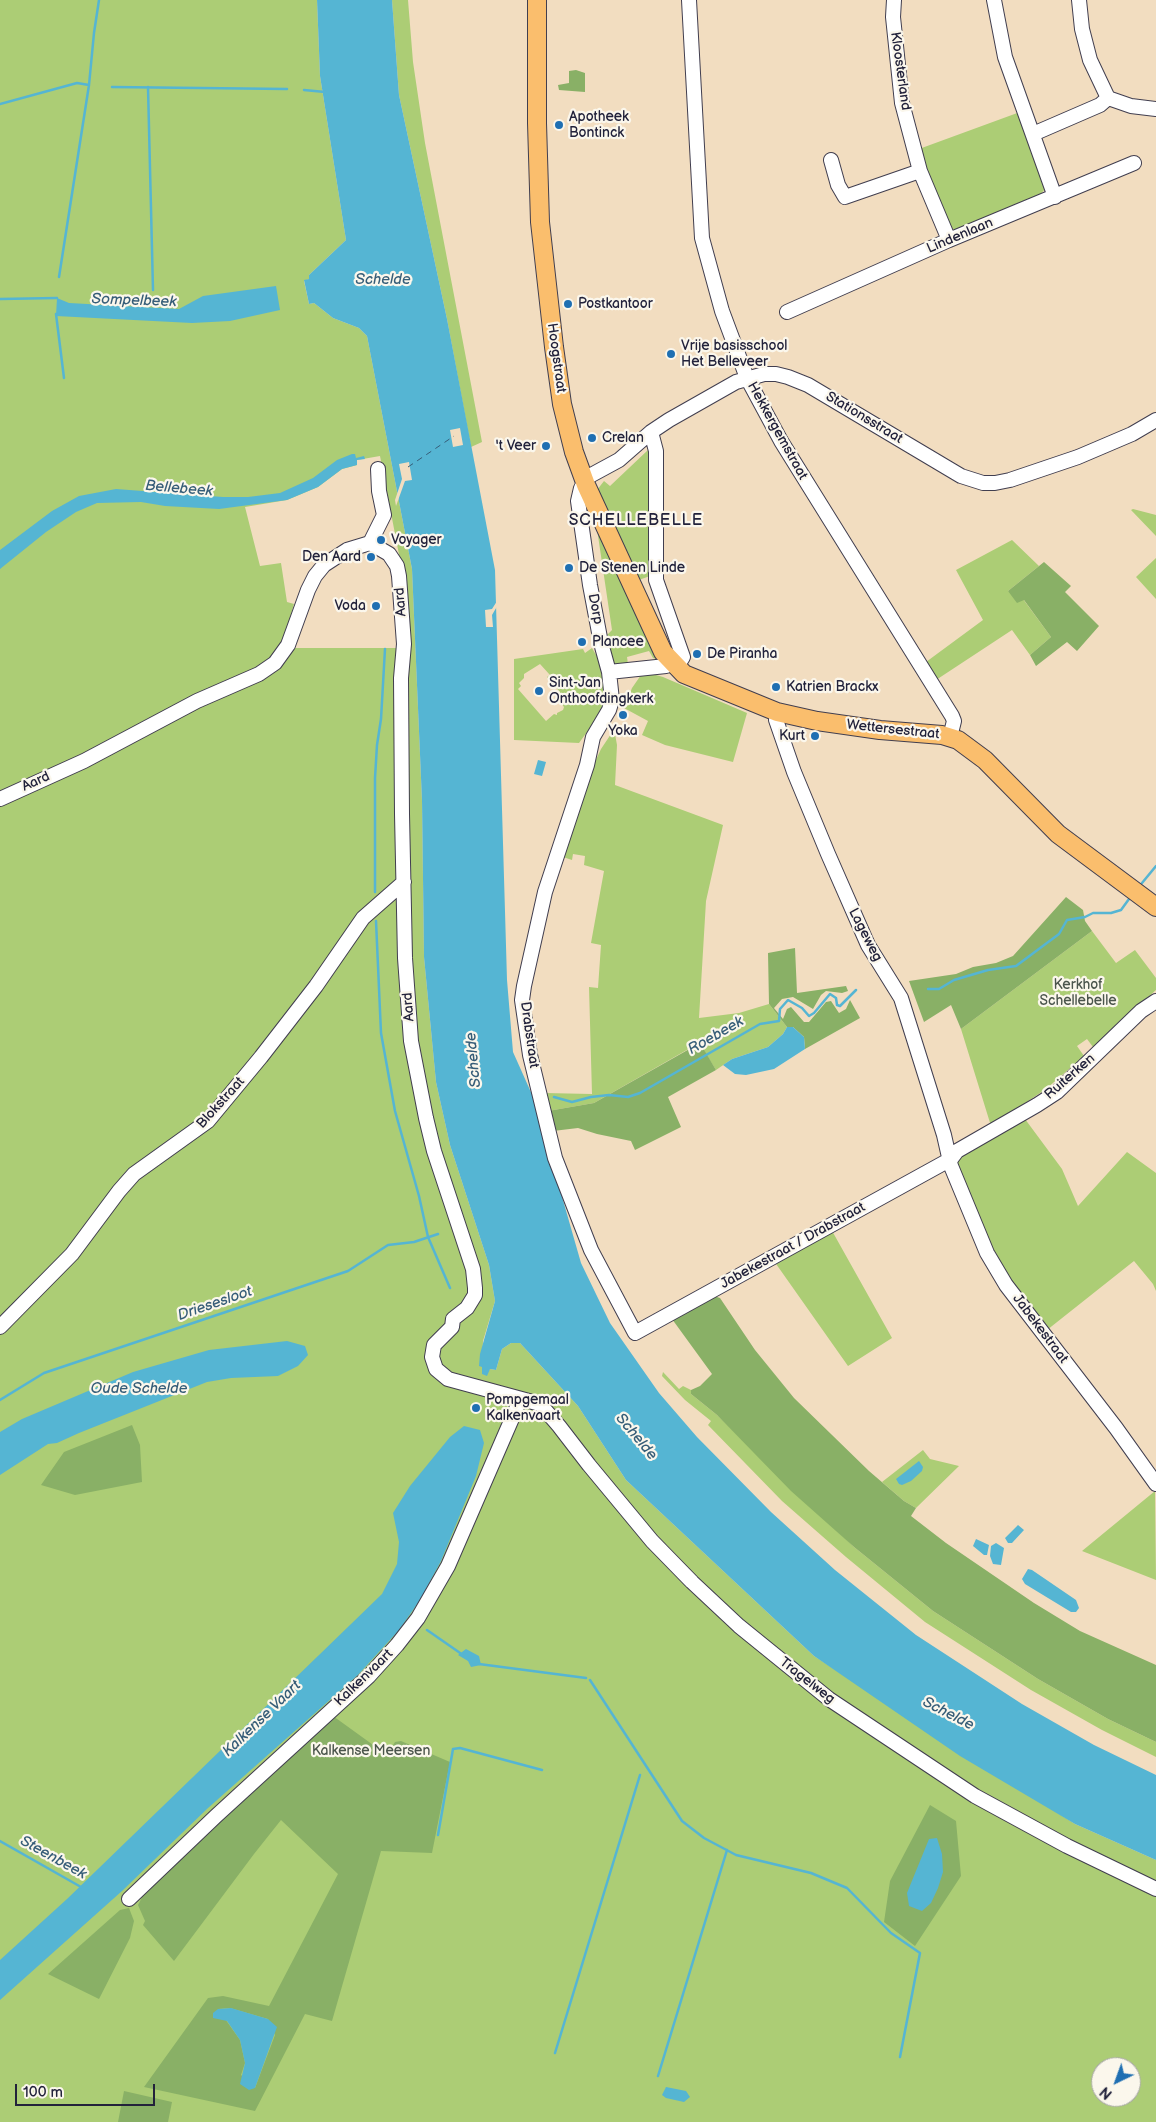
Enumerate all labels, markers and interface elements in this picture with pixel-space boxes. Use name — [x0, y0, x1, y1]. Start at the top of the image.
street label: Kloosterland — [886, 31, 914, 111]
place label: Apotheek Bontinck — [569, 109, 629, 142]
marker: Apotheek Bontinck — [553, 119, 565, 131]
street label: Lindenlaan — [924, 215, 996, 257]
water label: Schelde — [355, 271, 411, 289]
water label: Sompelbeek — [91, 291, 177, 311]
place label: Postkantoor — [578, 296, 653, 312]
marker: Postkantoor — [562, 298, 574, 310]
street label: Hoogstraat — [543, 322, 569, 394]
place label: Vrije basisschool Het Belleveer — [681, 338, 787, 371]
marker: Vrije basisschool Het Belleveer — [665, 348, 677, 360]
street label: Hekkergemstraat — [743, 379, 811, 483]
street label: Stationsstraat — [822, 388, 906, 448]
place label: Crelan — [602, 430, 644, 446]
marker: Crelan — [586, 432, 598, 444]
place label: 't Veer — [496, 438, 536, 454]
marker: 't Veer — [540, 440, 552, 452]
water label: Bellebeek — [144, 477, 214, 501]
district label: SCHELLEBELLE — [567, 511, 705, 531]
place label: Voyager — [391, 532, 442, 548]
marker: Voyager — [375, 534, 387, 546]
place label: Den Aard — [302, 549, 361, 565]
marker: Den Aard — [365, 551, 377, 563]
place label: De Stenen Linde — [579, 560, 685, 576]
marker: De Stenen Linde — [563, 562, 575, 574]
street label: Aard — [392, 587, 410, 617]
street label: Dorp — [584, 592, 606, 626]
place label: Voda — [335, 598, 366, 614]
marker: Voda — [370, 600, 382, 612]
place label: Plancee — [592, 634, 644, 650]
marker: Plancee — [576, 636, 588, 648]
place label: De Piranha — [707, 646, 777, 662]
marker: De Piranha — [691, 648, 703, 660]
place label: Sint-Jan Onthoofdingkerk — [549, 675, 653, 708]
place label: Katrien Brackx — [786, 679, 879, 695]
marker: Katrien Brackx — [770, 681, 782, 693]
marker: Sint-Jan Onthoofdingkerk — [533, 685, 545, 697]
marker: Yoka — [617, 709, 629, 721]
street label: Wettersestraat — [846, 717, 940, 743]
place label: Yoka — [608, 723, 638, 739]
place label: Kurt — [779, 728, 805, 744]
marker: Kurt — [809, 730, 821, 742]
street label: Aard — [19, 768, 53, 796]
street label: Lageweg — [844, 906, 886, 964]
park label: Kerkhof Schellebelle — [1039, 977, 1117, 1010]
street label: Aard — [400, 992, 418, 1022]
street label: Drabstraat — [516, 1001, 542, 1069]
water label: Roebeek — [685, 1013, 747, 1059]
water label: Schelde — [463, 1032, 485, 1088]
street label: Ruiterken — [1041, 1051, 1099, 1103]
street label: Blokstraat — [193, 1074, 249, 1132]
street label: Jabekestraat / Drabstraat — [718, 1199, 868, 1293]
water label: Driesesloot — [175, 1283, 255, 1325]
street label: Jabekestraat — [1009, 1291, 1071, 1367]
water label: Oude Schelde — [91, 1380, 187, 1398]
place label: Pompgemaal Kalkenvaart — [486, 1392, 569, 1424]
marker: Pompgemaal Kalkenvaart — [470, 1402, 482, 1414]
water label: Schelde — [611, 1410, 661, 1464]
street label: Kalkenvaart — [331, 1646, 397, 1710]
street label: Tragelweg — [776, 1654, 838, 1708]
water label: Kalkense Vaart — [219, 1677, 305, 1761]
water label: Schelde — [919, 1693, 977, 1735]
park label: Kalkense Meersen — [312, 1743, 430, 1759]
water label: Steenbeek — [17, 1832, 89, 1884]
north arrow — [1091, 2057, 1141, 2107]
scale bar — [18, 2074, 158, 2106]
text: 100 m — [23, 2083, 63, 2102]
text: N — [1097, 2083, 1116, 2103]

